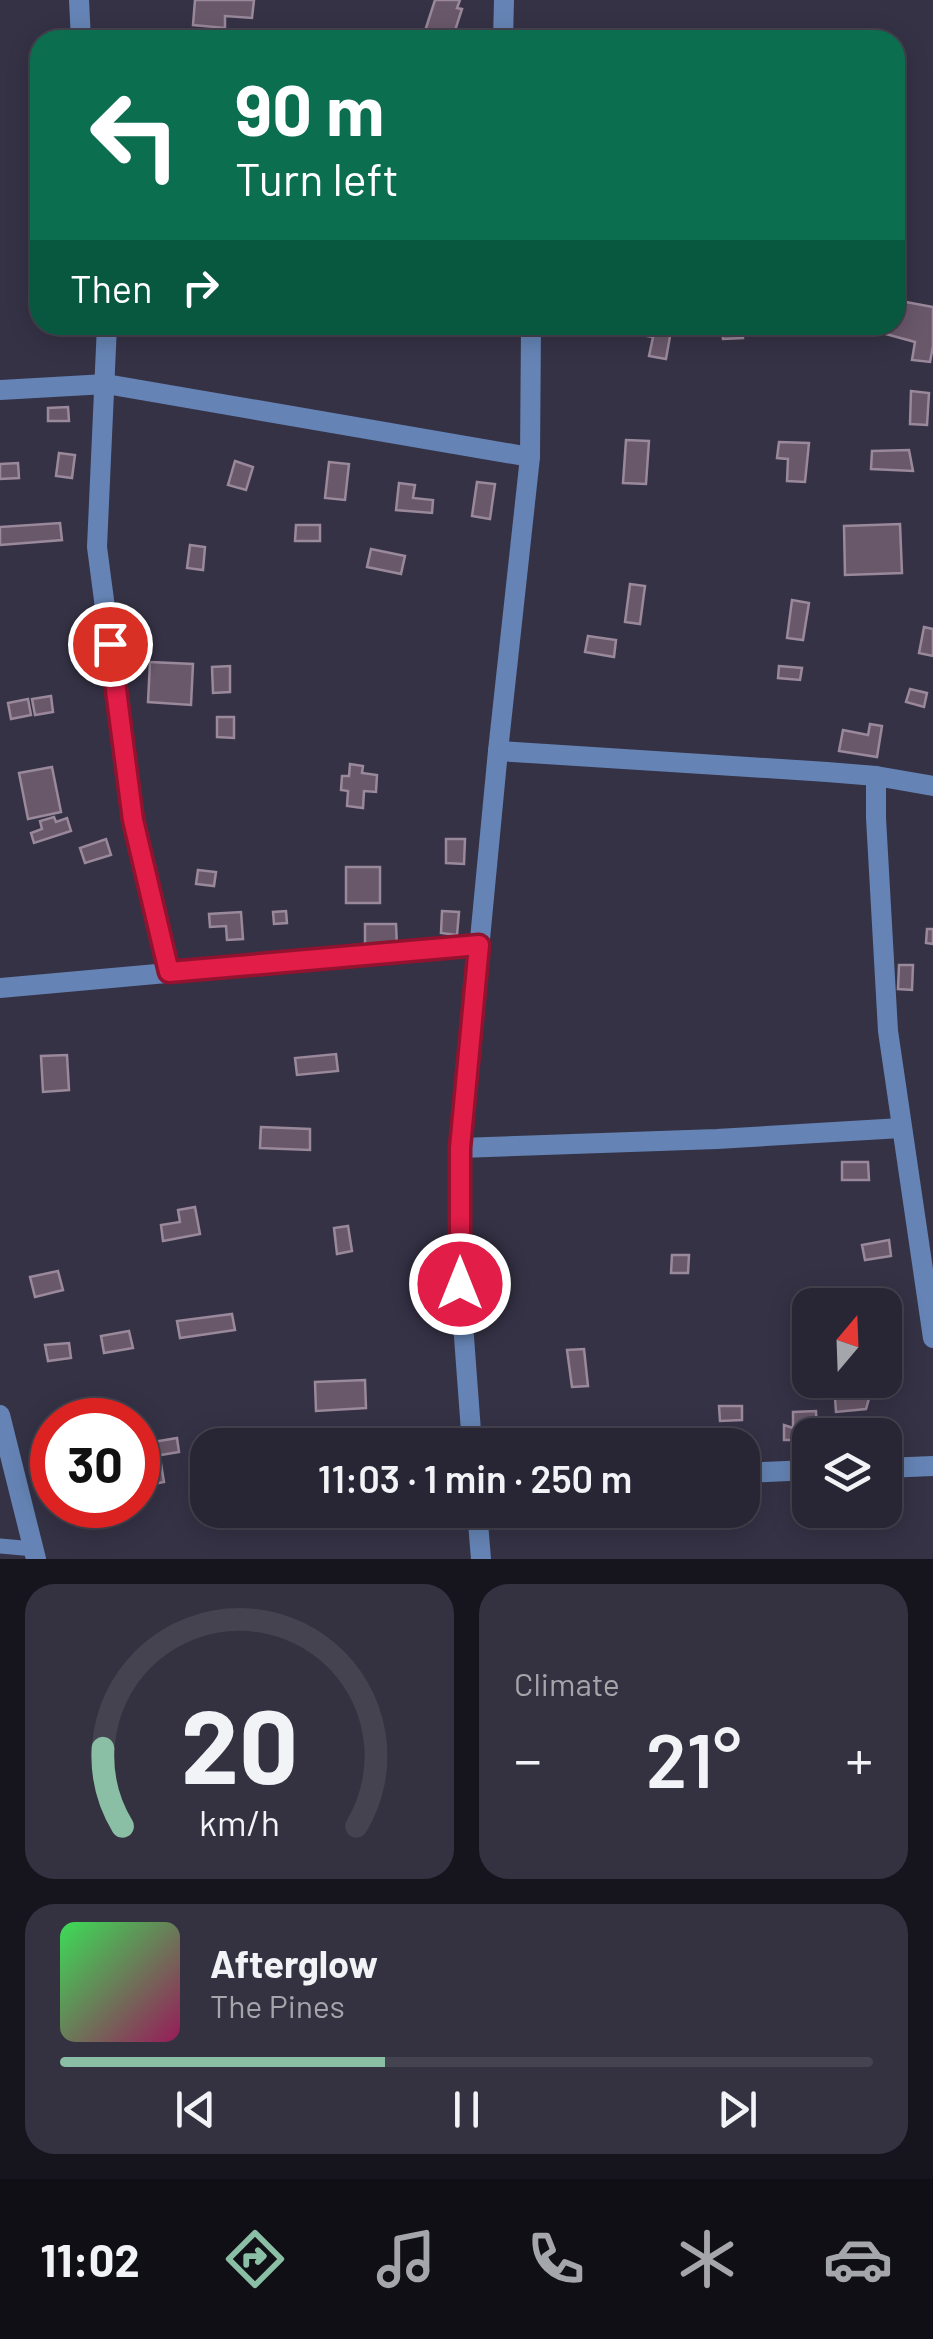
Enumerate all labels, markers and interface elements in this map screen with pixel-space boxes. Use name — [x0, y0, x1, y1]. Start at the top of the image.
text: 90 m — [235, 66, 385, 150]
icon: left — [70, 70, 200, 200]
text: Turn left — [235, 151, 399, 205]
icon: right — [173, 260, 228, 315]
text: Then — [70, 265, 153, 311]
pin — [68, 602, 153, 687]
icon: arrive — [83, 617, 138, 672]
position arrow — [408, 1232, 512, 1336]
north arrow — [792, 1288, 902, 1398]
map controls — [792, 1288, 902, 1528]
speed limit sign: 30 — [30, 1398, 160, 1528]
button: layers — [792, 1418, 902, 1528]
text: 11:03 · 1 min · 250 m — [318, 1455, 632, 1501]
text: Climate — [514, 1664, 620, 1702]
text: 20 — [181, 1680, 298, 1805]
text: 21° — [646, 1713, 741, 1803]
text: − — [514, 1725, 542, 1791]
text: + — [845, 1725, 873, 1791]
text: km/h — [199, 1800, 280, 1843]
text: Afterglow — [210, 1940, 378, 1986]
text: The Pines — [210, 1986, 345, 2024]
icon: previous — [168, 2082, 223, 2137]
icon: pause — [439, 2082, 494, 2137]
icon: next — [710, 2082, 765, 2137]
icon: directions — [220, 2224, 290, 2294]
icon: music — [371, 2224, 441, 2294]
icon: phone — [521, 2224, 591, 2294]
icon: climate — [672, 2224, 742, 2294]
icon: car — [823, 2224, 893, 2294]
text: 11:02 — [40, 2232, 140, 2286]

